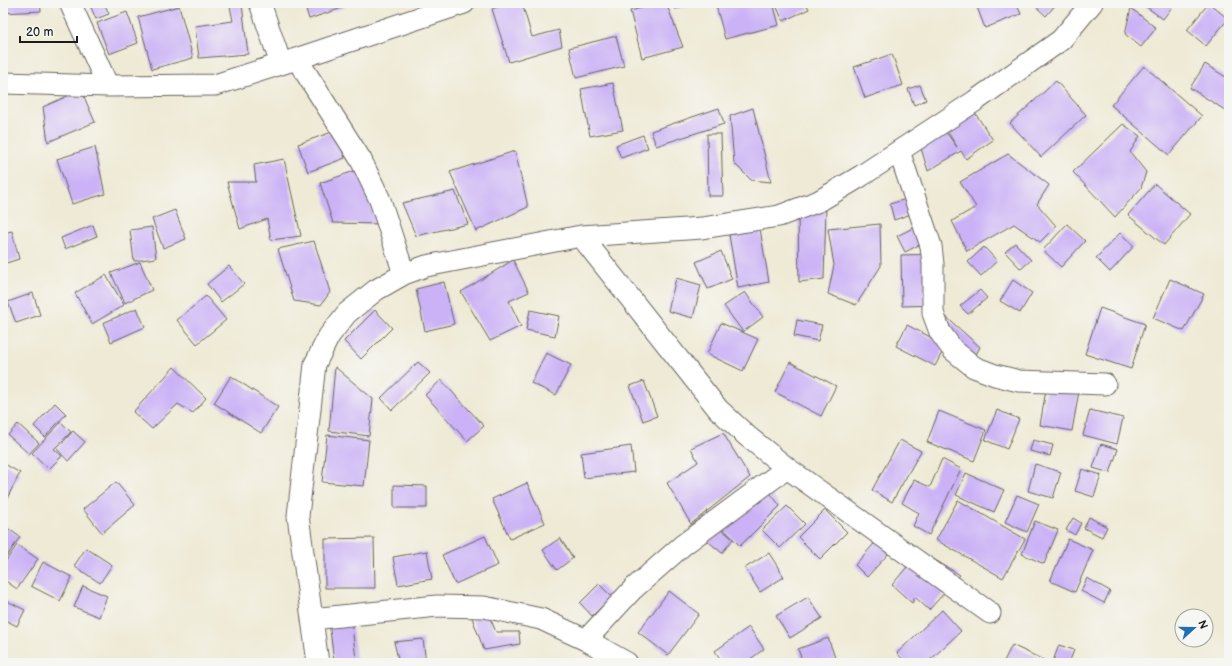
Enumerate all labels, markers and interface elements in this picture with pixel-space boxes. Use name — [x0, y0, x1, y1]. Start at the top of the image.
scale bar — [20, 18, 77, 44]
text: 20 m — [26, 25, 53, 40]
north arrow — [1174, 608, 1214, 648]
text: N — [1195, 618, 1210, 631]

